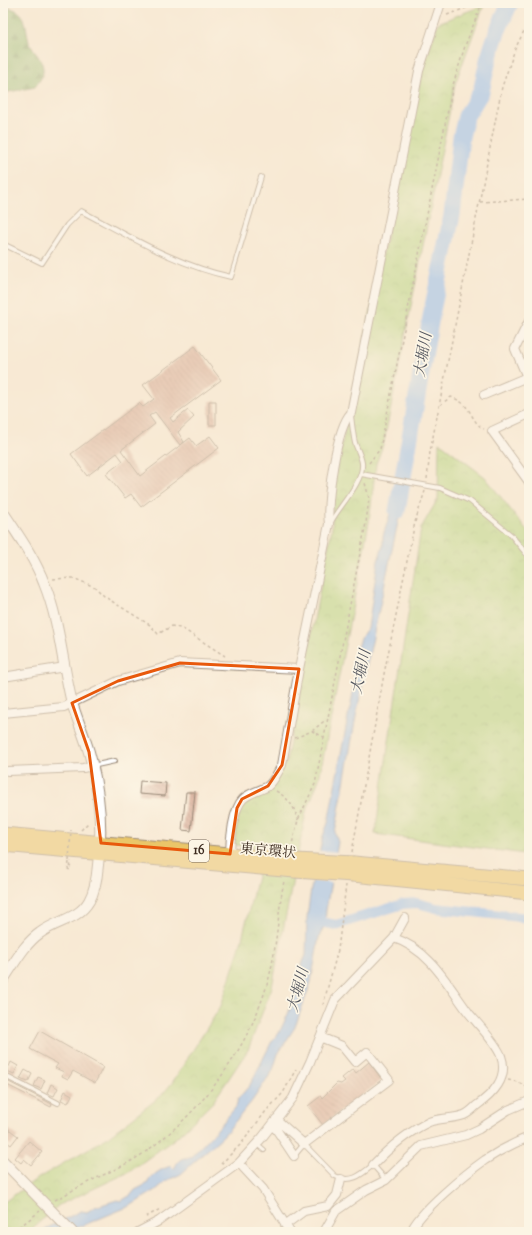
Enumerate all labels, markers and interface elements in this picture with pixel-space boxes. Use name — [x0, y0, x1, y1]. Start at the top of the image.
water label: 大堀川 — [410, 329, 438, 379]
water label: 大堀川 — [347, 646, 377, 696]
road number: 16 — [189, 840, 209, 862]
street label: 東京環状 — [239, 840, 297, 864]
water label: 大堀川 — [283, 964, 315, 1014]

